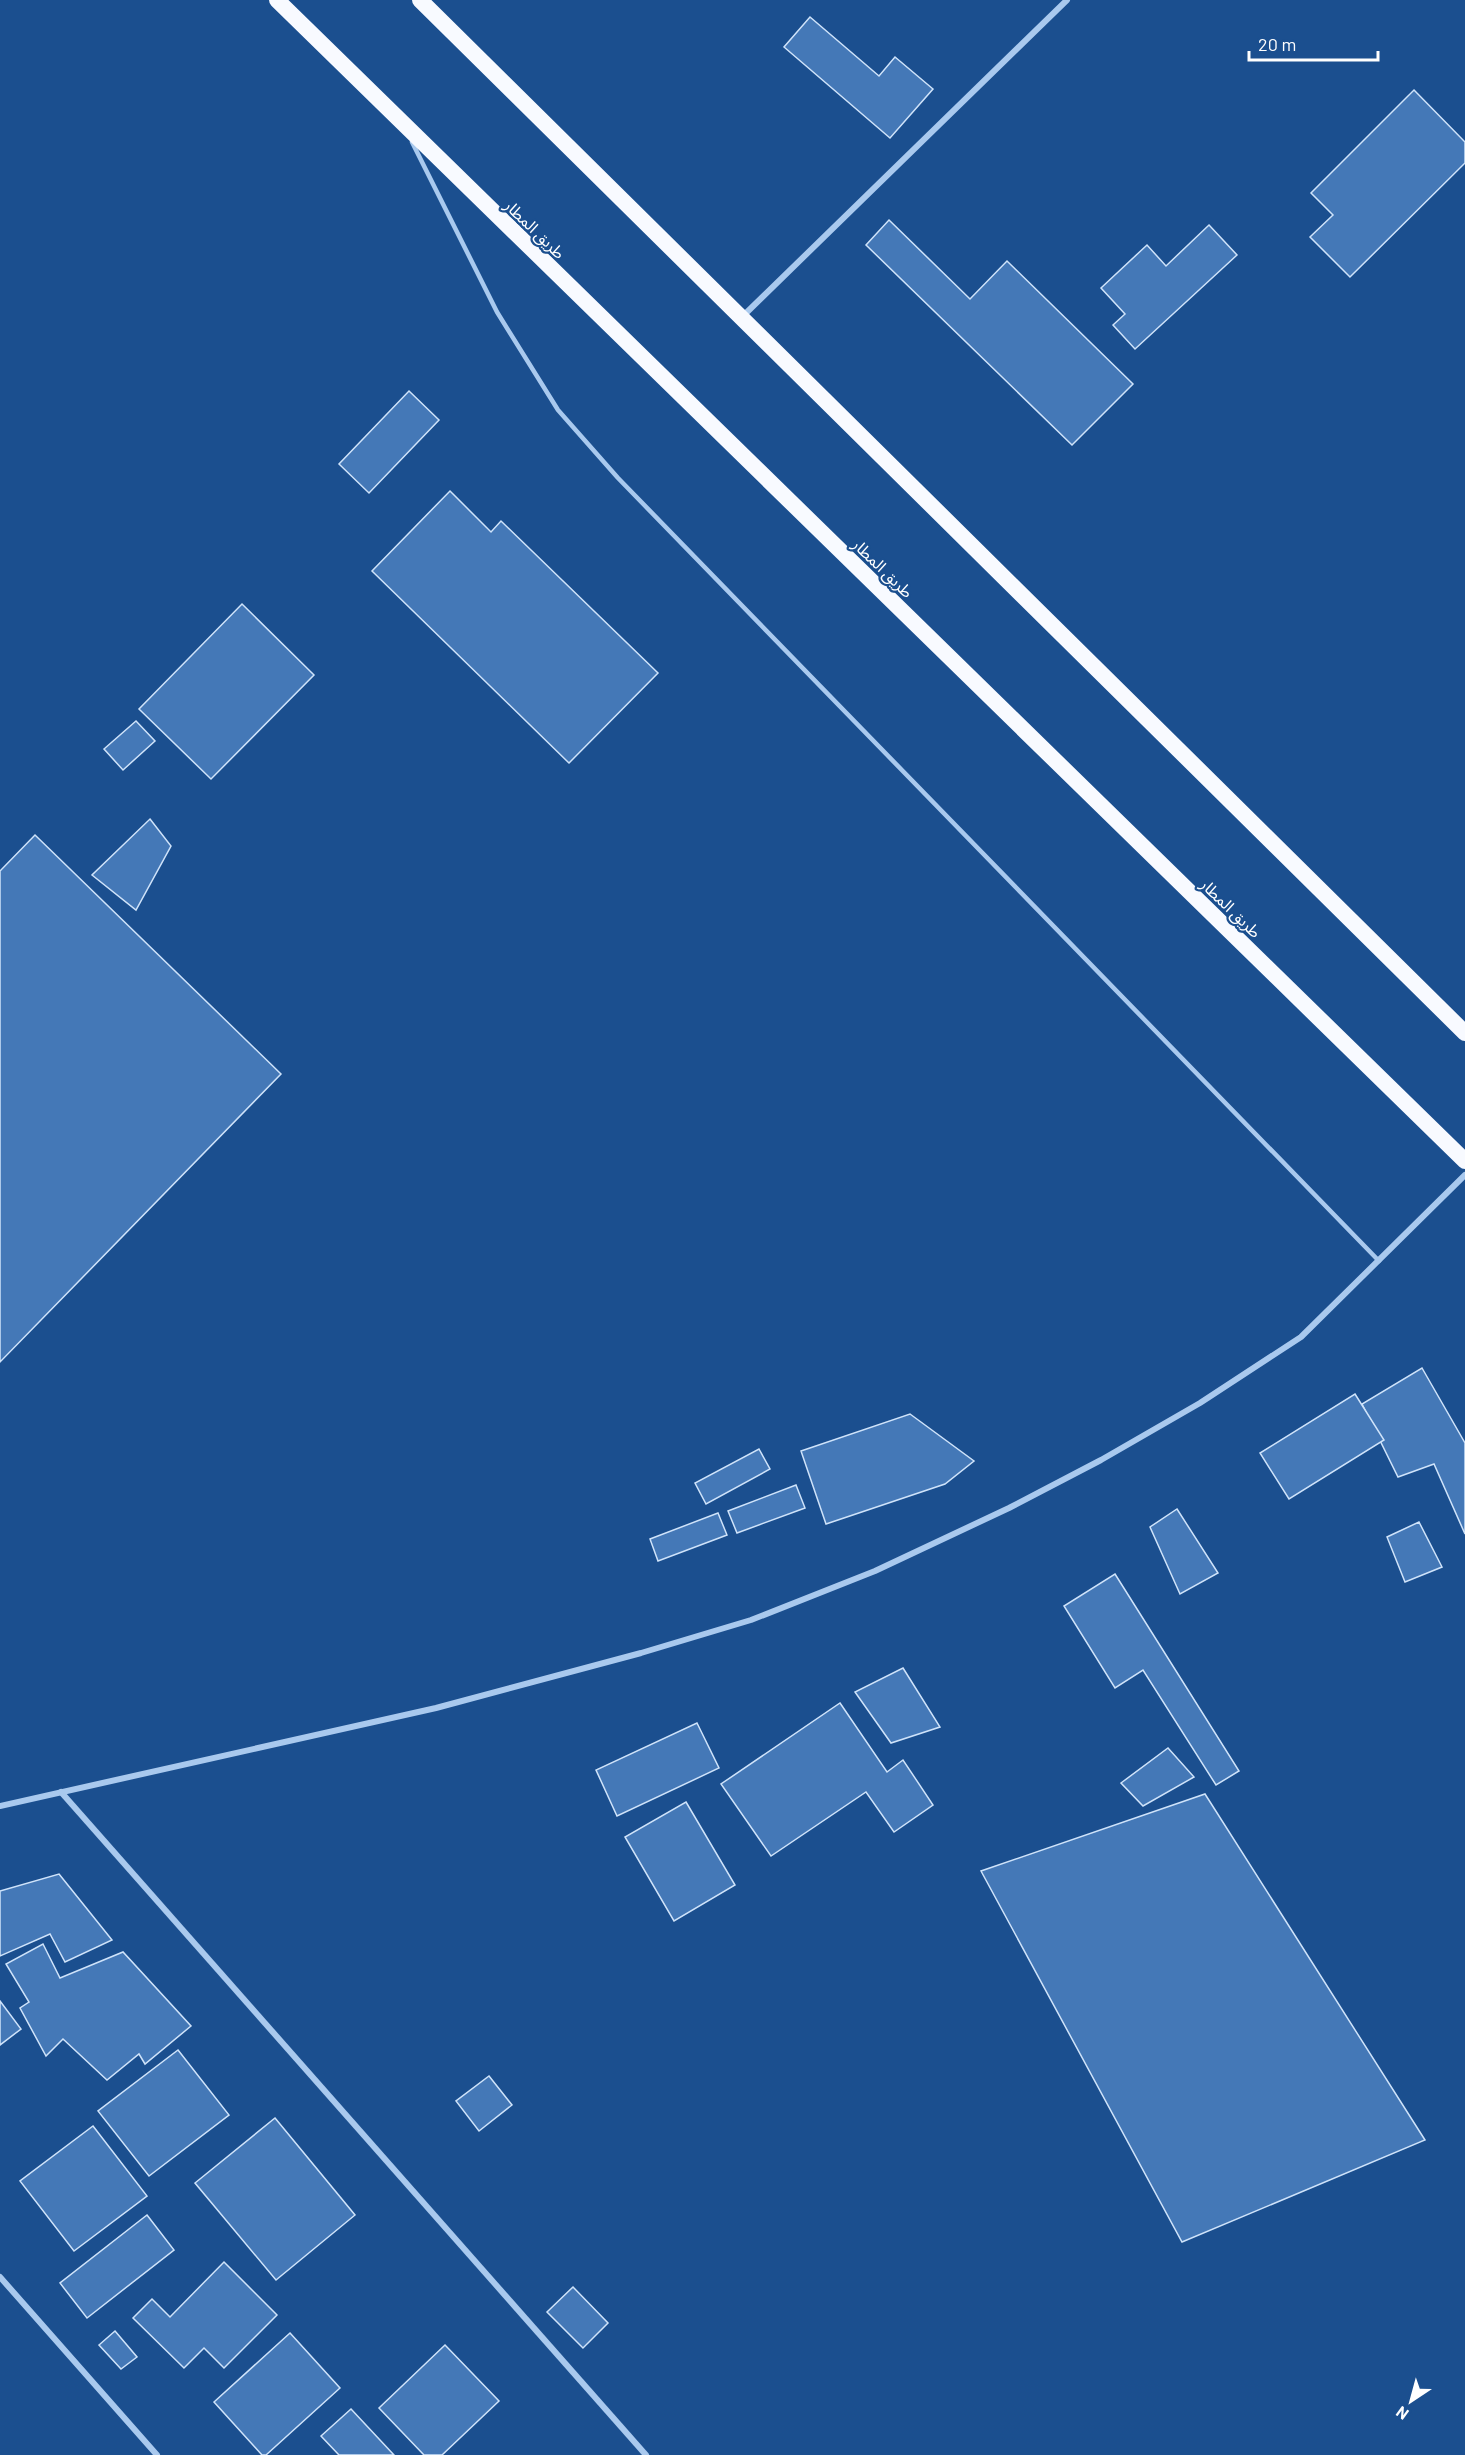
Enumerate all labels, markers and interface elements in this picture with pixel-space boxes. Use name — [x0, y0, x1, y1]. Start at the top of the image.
scale bar — [1249, 24, 1378, 62]
text: 20 m — [1258, 33, 1296, 55]
street label: طريق المطار — [499, 194, 570, 264]
street label: طريق المطار — [847, 533, 918, 603]
street label: طريق المطار — [1195, 873, 1266, 943]
north arrow — [1381, 2371, 1441, 2431]
text: N — [1392, 2403, 1412, 2424]

